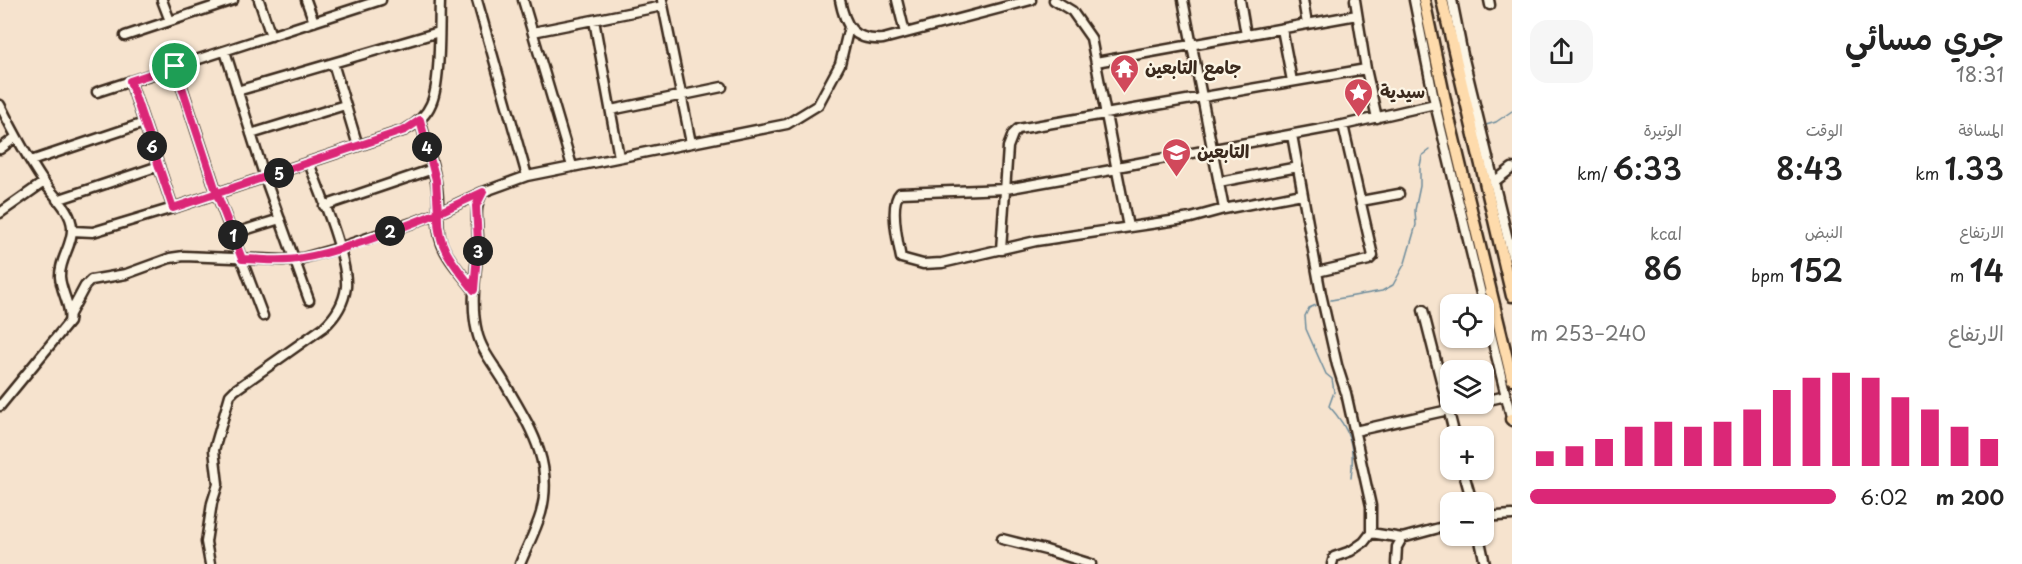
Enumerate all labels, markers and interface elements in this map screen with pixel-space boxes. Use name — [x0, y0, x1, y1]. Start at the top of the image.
text: جري مسائي — [1845, 11, 2004, 61]
button: share — [1530, 20, 1593, 83]
pin — [149, 40, 200, 91]
icon: arrive — [158, 49, 191, 82]
temple icon: جامع التابعين — [1108, 52, 1140, 94]
place label: جامع التابعين — [1145, 53, 1242, 81]
text: 18:31 — [1956, 59, 2004, 89]
place icon: سيدية — [1343, 76, 1375, 118]
place label: سيدية — [1380, 77, 1425, 104]
text: الوتيرة — [1643, 117, 1682, 141]
text: الوقت — [1806, 117, 1843, 141]
text: المسافة — [1958, 117, 2004, 141]
pin: 6 — [137, 131, 167, 161]
pin: 4 — [412, 132, 442, 162]
text: 6 — [146, 134, 158, 158]
text: 4 — [422, 135, 432, 159]
school or university icon: التابعين — [1160, 136, 1192, 178]
place label: التابعين — [1197, 137, 1249, 164]
text: 6:33 — [1613, 145, 1682, 190]
text: 8:43 — [1776, 145, 1843, 190]
text: 1.33 — [1945, 145, 2004, 190]
pin: 5 — [264, 158, 294, 188]
text: 5 — [274, 161, 284, 185]
text: /km — [1577, 161, 1613, 185]
text: km — [1915, 161, 1945, 185]
pin: 2 — [375, 216, 405, 246]
text: 2 — [384, 219, 396, 243]
text: النبض — [1805, 219, 1843, 243]
text: الارتفاع — [1959, 219, 2004, 243]
pin: 1 — [218, 220, 248, 250]
text: kcal — [1650, 221, 1682, 245]
text: 1 — [229, 223, 237, 247]
pin: 3 — [463, 236, 493, 266]
text: 3 — [473, 239, 483, 263]
text: 86 — [1643, 245, 1682, 290]
text: 152 — [1790, 247, 1843, 292]
text: 14 — [1970, 247, 2004, 292]
text: bpm — [1751, 263, 1790, 287]
text: m — [1950, 263, 1970, 287]
map controls — [1440, 294, 1494, 546]
button: locate — [1440, 294, 1494, 348]
text: 240–253 m — [1530, 318, 1646, 348]
text: الارتفاع — [1948, 318, 2004, 348]
button: layers — [1440, 360, 1494, 414]
button: + — [1440, 426, 1494, 480]
text: 6:02 — [1860, 482, 1908, 512]
text: 200 m — [1936, 482, 2004, 512]
button: − — [1440, 492, 1494, 546]

